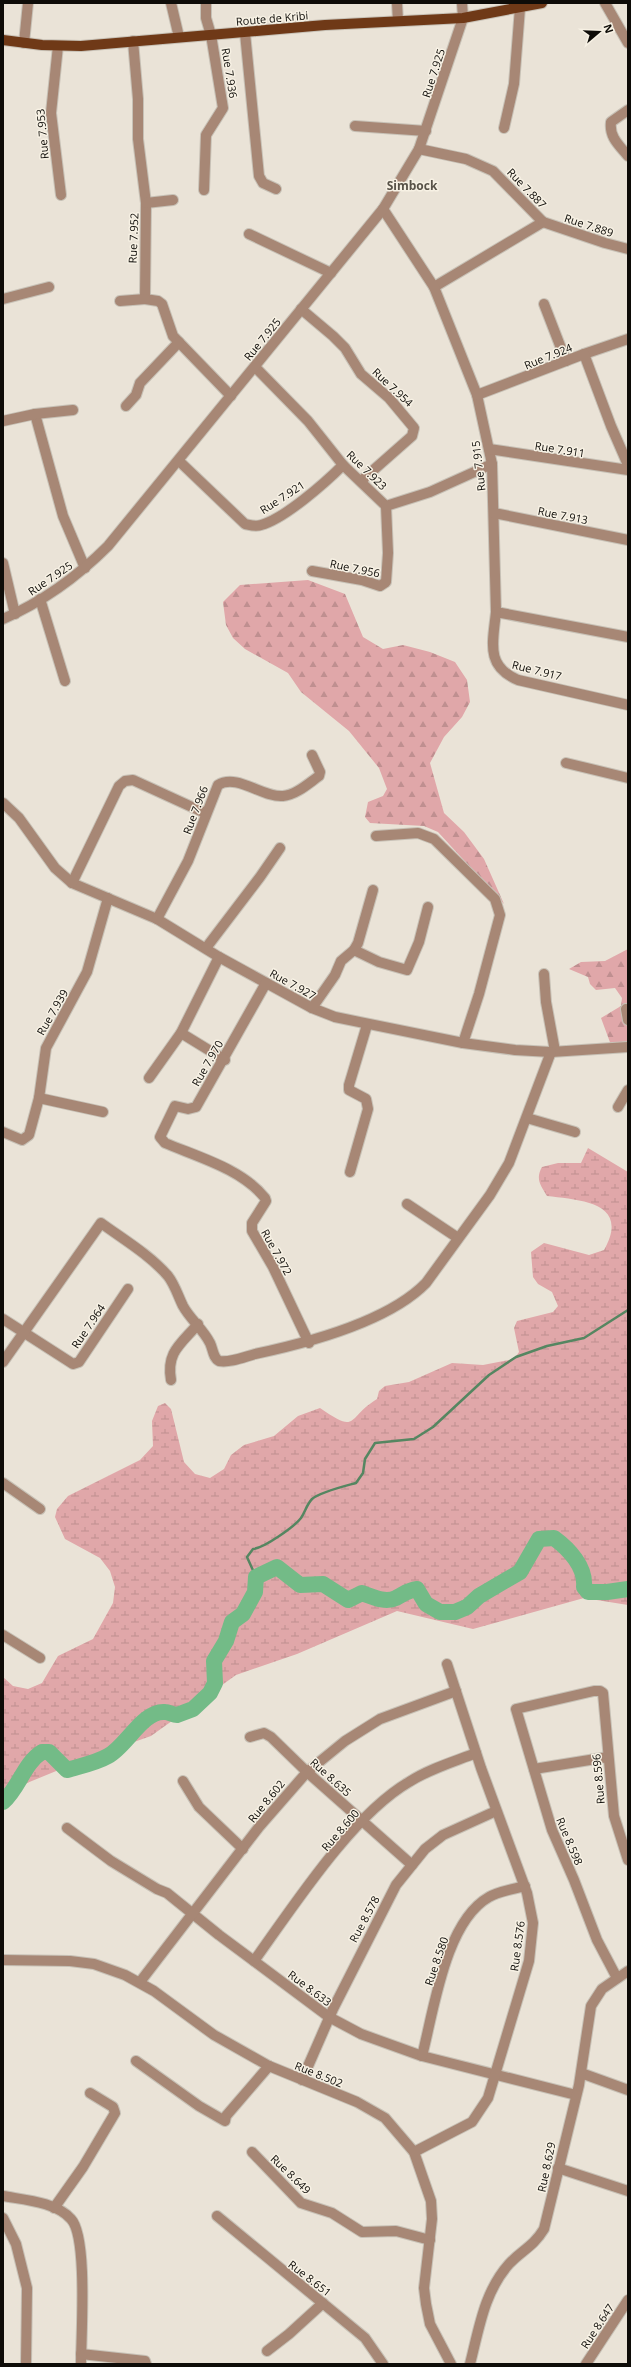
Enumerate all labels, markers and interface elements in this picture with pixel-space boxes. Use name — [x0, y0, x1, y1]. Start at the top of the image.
street label: Route de Kribi — [235, 7, 309, 29]
north arrow — [579, 12, 619, 52]
text: N — [600, 22, 617, 35]
street label: Rue 7.936 — [219, 47, 241, 99]
street label: Rue 7.925 — [418, 47, 448, 99]
street label: Rue 7.953 — [32, 108, 52, 160]
street label: Rue 7.887 — [504, 165, 550, 211]
district label: Simbock — [387, 177, 438, 194]
street label: Rue 7.889 — [563, 210, 615, 240]
street label: Rue 7.952 — [125, 212, 141, 264]
street label: Rue 7.925 — [240, 315, 284, 363]
street label: Rue 7.924 — [522, 339, 575, 372]
street label: Rue 7.954 — [369, 364, 417, 410]
street label: Rue 7.911 — [534, 438, 586, 460]
street label: Rue 7.915 — [467, 440, 489, 492]
street label: Rue 7.923 — [344, 447, 390, 493]
street label: Rue 7.921 — [257, 477, 307, 517]
street label: Rue 7.913 — [537, 503, 589, 527]
street label: Rue 7.956 — [329, 555, 381, 581]
street label: Rue 7.925 — [25, 558, 75, 598]
street label: Rue 7.917 — [511, 657, 563, 683]
street label: Rue 7.966 — [179, 784, 211, 836]
street label: Rue 7.927 — [267, 965, 319, 1003]
street label: Rue 7.939 — [33, 986, 71, 1038]
street label: Rue 7.970 — [188, 1037, 226, 1089]
street label: Rue 7.972 — [258, 1226, 296, 1278]
street label: Rue 7.964 — [68, 1300, 109, 1351]
street label: Rue 8.596 — [588, 1753, 608, 1805]
street label: Rue 8.635 — [307, 1754, 355, 1800]
street label: Rue 8.602 — [244, 1777, 288, 1825]
street label: Rue 8.600 — [318, 1806, 362, 1854]
street label: Rue 8.598 — [553, 1815, 587, 1867]
street label: Rue 8.578 — [345, 1893, 383, 1945]
street label: Rue 8.576 — [506, 1920, 528, 1972]
street label: Rue 8.580 — [421, 1935, 451, 1987]
street label: Rue 8.633 — [285, 1967, 335, 2009]
street label: Rue 8.502 — [293, 2058, 345, 2090]
street label: Rue 8.629 — [533, 2141, 559, 2193]
street label: Rue 8.649 — [268, 2151, 314, 2197]
street label: Rue 8.651 — [285, 2257, 335, 2299]
street label: Rue 8.647 — [577, 2301, 617, 2351]

